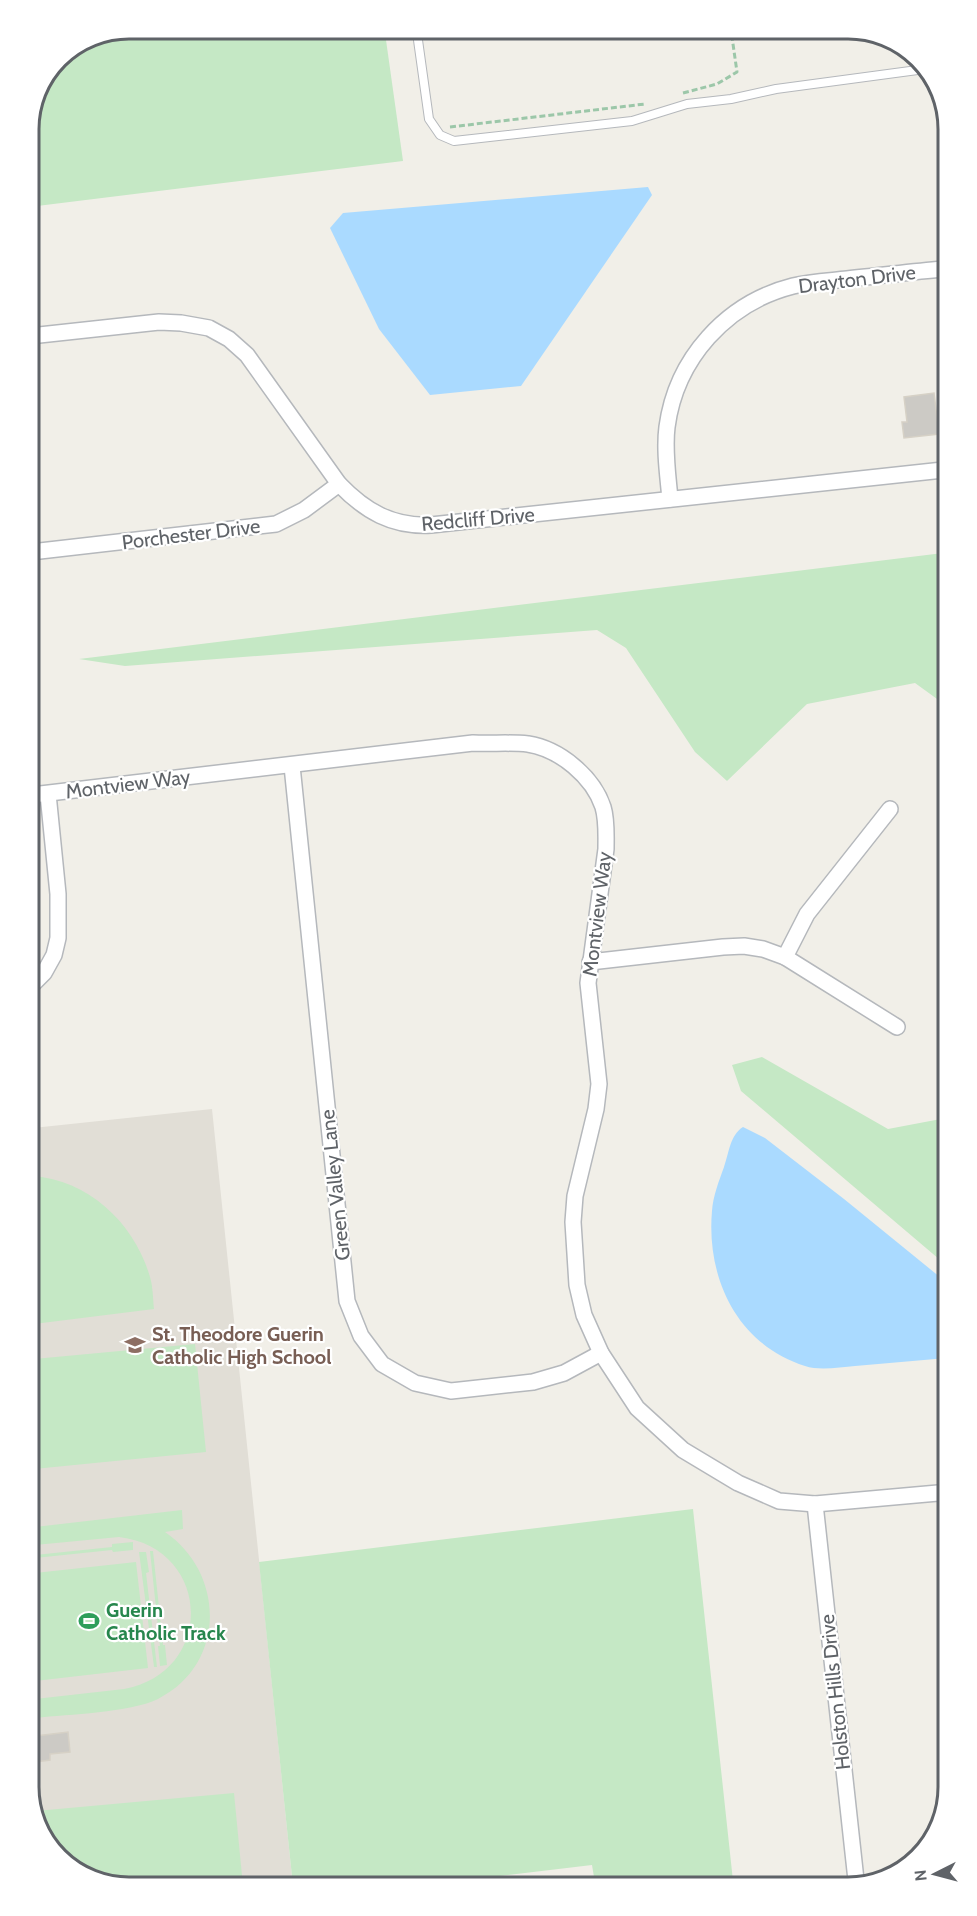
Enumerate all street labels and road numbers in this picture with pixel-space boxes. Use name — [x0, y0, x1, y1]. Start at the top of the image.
street label: Drayton Drive — [797, 260, 917, 298]
street label: Redcliff Drive — [420, 502, 536, 536]
street label: Porchester Drive — [120, 514, 262, 554]
street label: Montview Way — [64, 764, 192, 804]
street label: Montview Way — [577, 850, 617, 978]
street label: Green Valley Lane — [315, 1108, 355, 1262]
street label: Holston Hills Drive — [815, 1613, 855, 1771]

